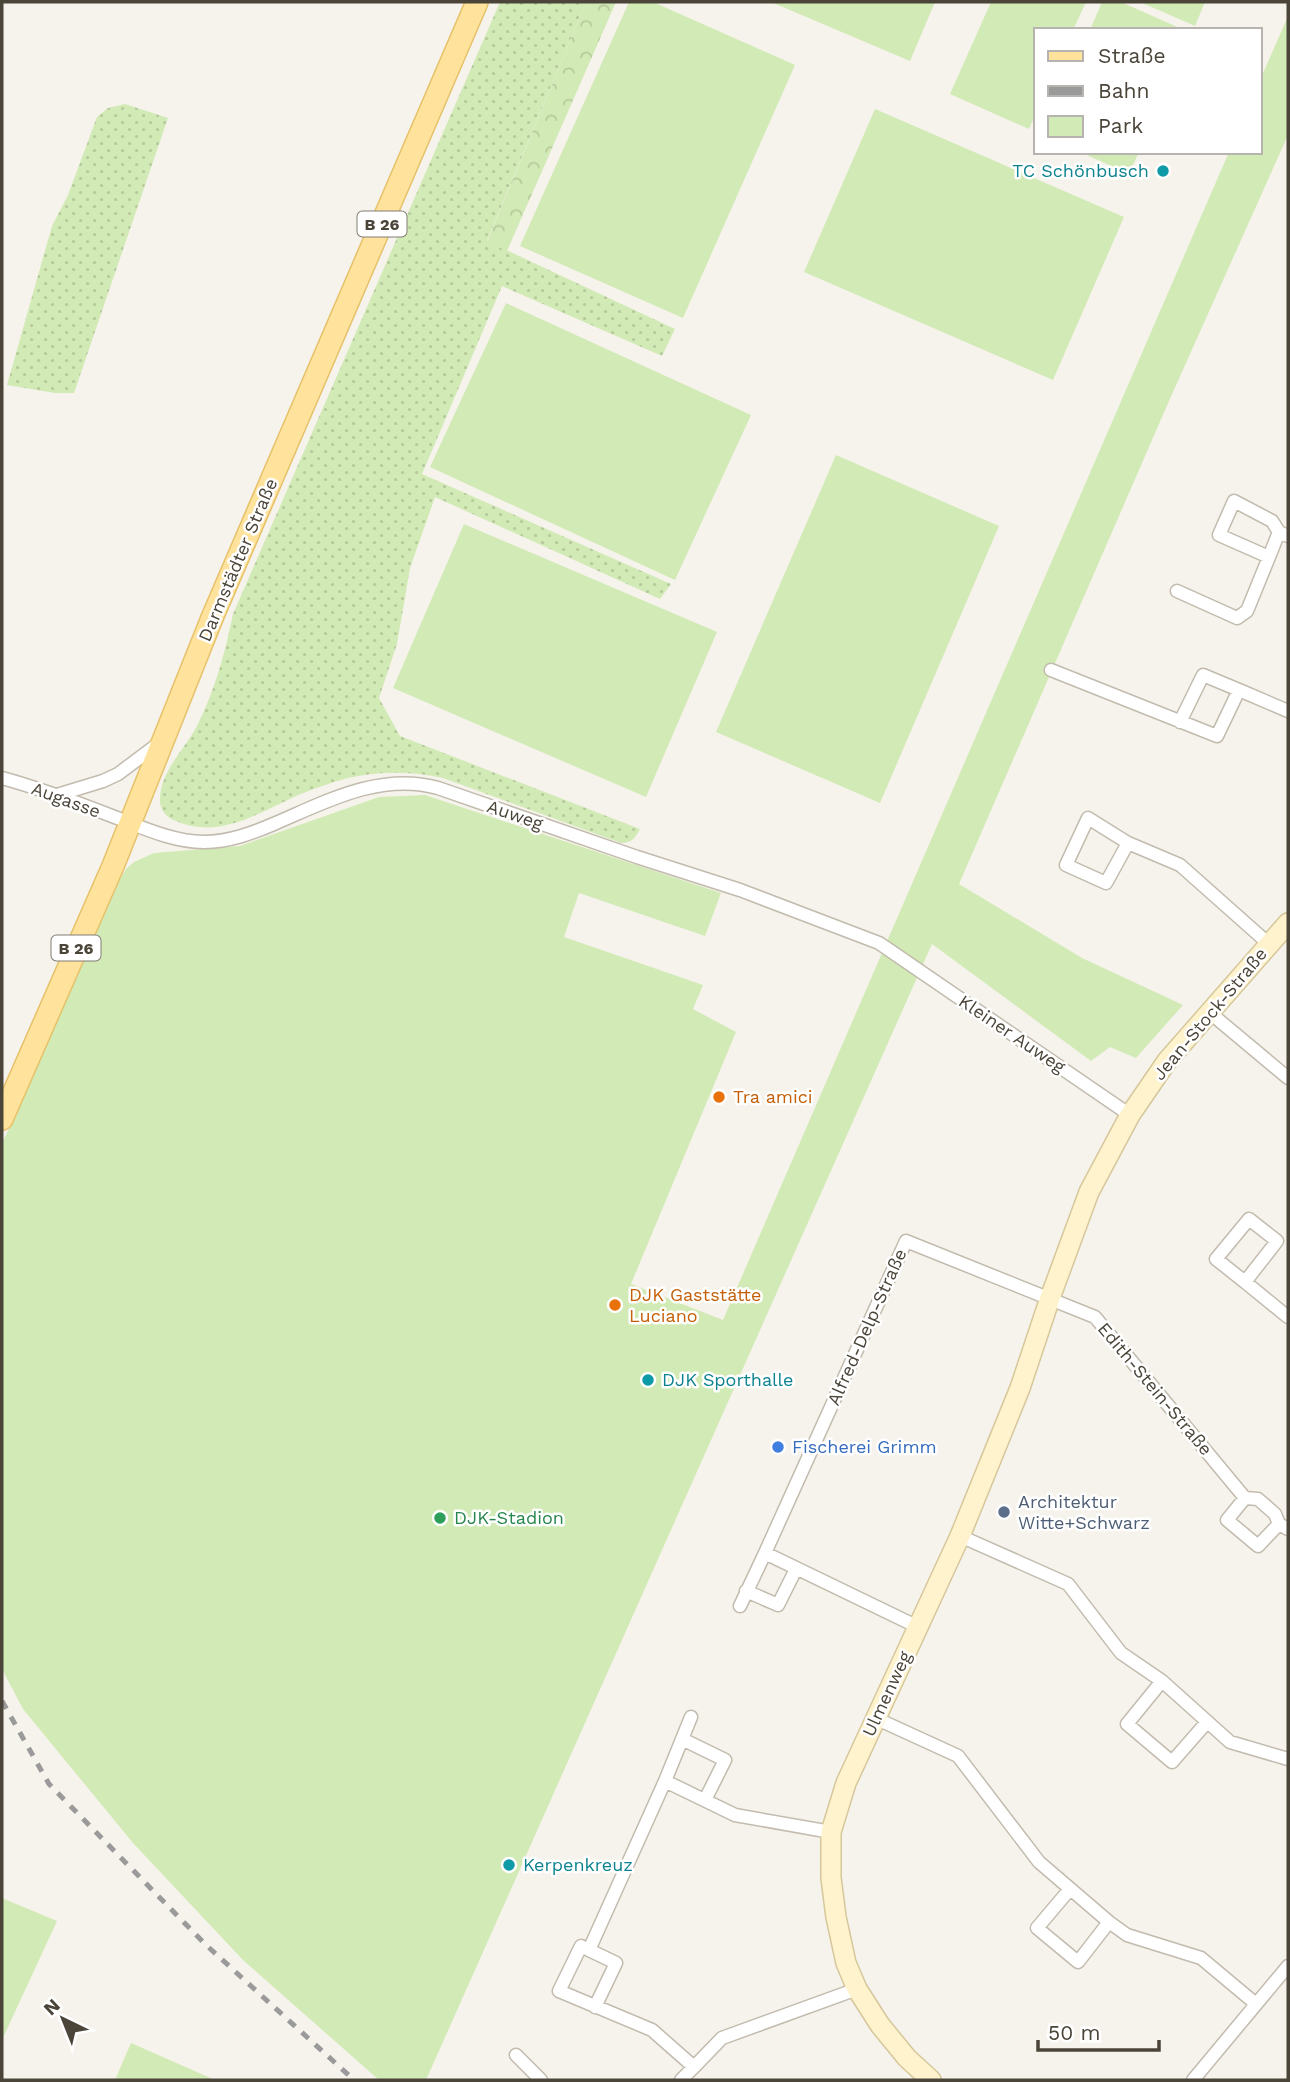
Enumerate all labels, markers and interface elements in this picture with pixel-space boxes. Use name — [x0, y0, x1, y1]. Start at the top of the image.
legend — [1034, 28, 1262, 154]
text: Straße — [1098, 43, 1166, 68]
text: Bahn — [1098, 78, 1150, 103]
text: Park — [1098, 113, 1143, 138]
place label: TC Schönbusch — [1012, 160, 1149, 181]
marker: TC Schönbusch — [1155, 163, 1171, 179]
road number: B 26 — [358, 212, 406, 236]
street label: Darmstädter Straße — [194, 475, 281, 644]
street label: Augasse — [29, 777, 104, 822]
street label: Auweg — [485, 795, 546, 834]
road number: B 26 — [52, 936, 100, 960]
street label: Jean-Stock-Straße — [1148, 943, 1271, 1084]
street label: Kleiner Auweg — [955, 990, 1070, 1077]
place label: Tra amici — [733, 1086, 813, 1107]
marker: Tra amici — [711, 1089, 727, 1105]
street label: Alfred-Delp-Straße — [823, 1245, 911, 1408]
place label: DJK Gaststätte Luciano — [629, 1284, 761, 1326]
marker: DJK Gaststätte Luciano — [607, 1297, 623, 1313]
street label: Edith-Stein-Straße — [1094, 1318, 1217, 1459]
place label: DJK Sporthalle — [662, 1369, 794, 1390]
marker: DJK Sporthalle — [640, 1372, 656, 1388]
place label: Fischerei Grimm — [792, 1436, 937, 1457]
marker: Fischerei Grimm — [770, 1439, 786, 1455]
place label: Architektur Witte+Schwarz — [1018, 1491, 1150, 1533]
marker: Architektur Witte+Schwarz — [996, 1504, 1012, 1520]
place label: DJK-Stadion — [454, 1507, 564, 1528]
marker: DJK-Stadion — [432, 1510, 448, 1526]
street label: Ulmenweg — [858, 1648, 916, 1740]
place label: Kerpenkreuz — [523, 1854, 633, 1875]
marker: Kerpenkreuz — [501, 1857, 517, 1873]
north arrow — [28, 1984, 98, 2054]
text: N — [39, 1994, 65, 2020]
scale bar — [1038, 2008, 1159, 2052]
text: 50 m — [1048, 2020, 1100, 2045]

